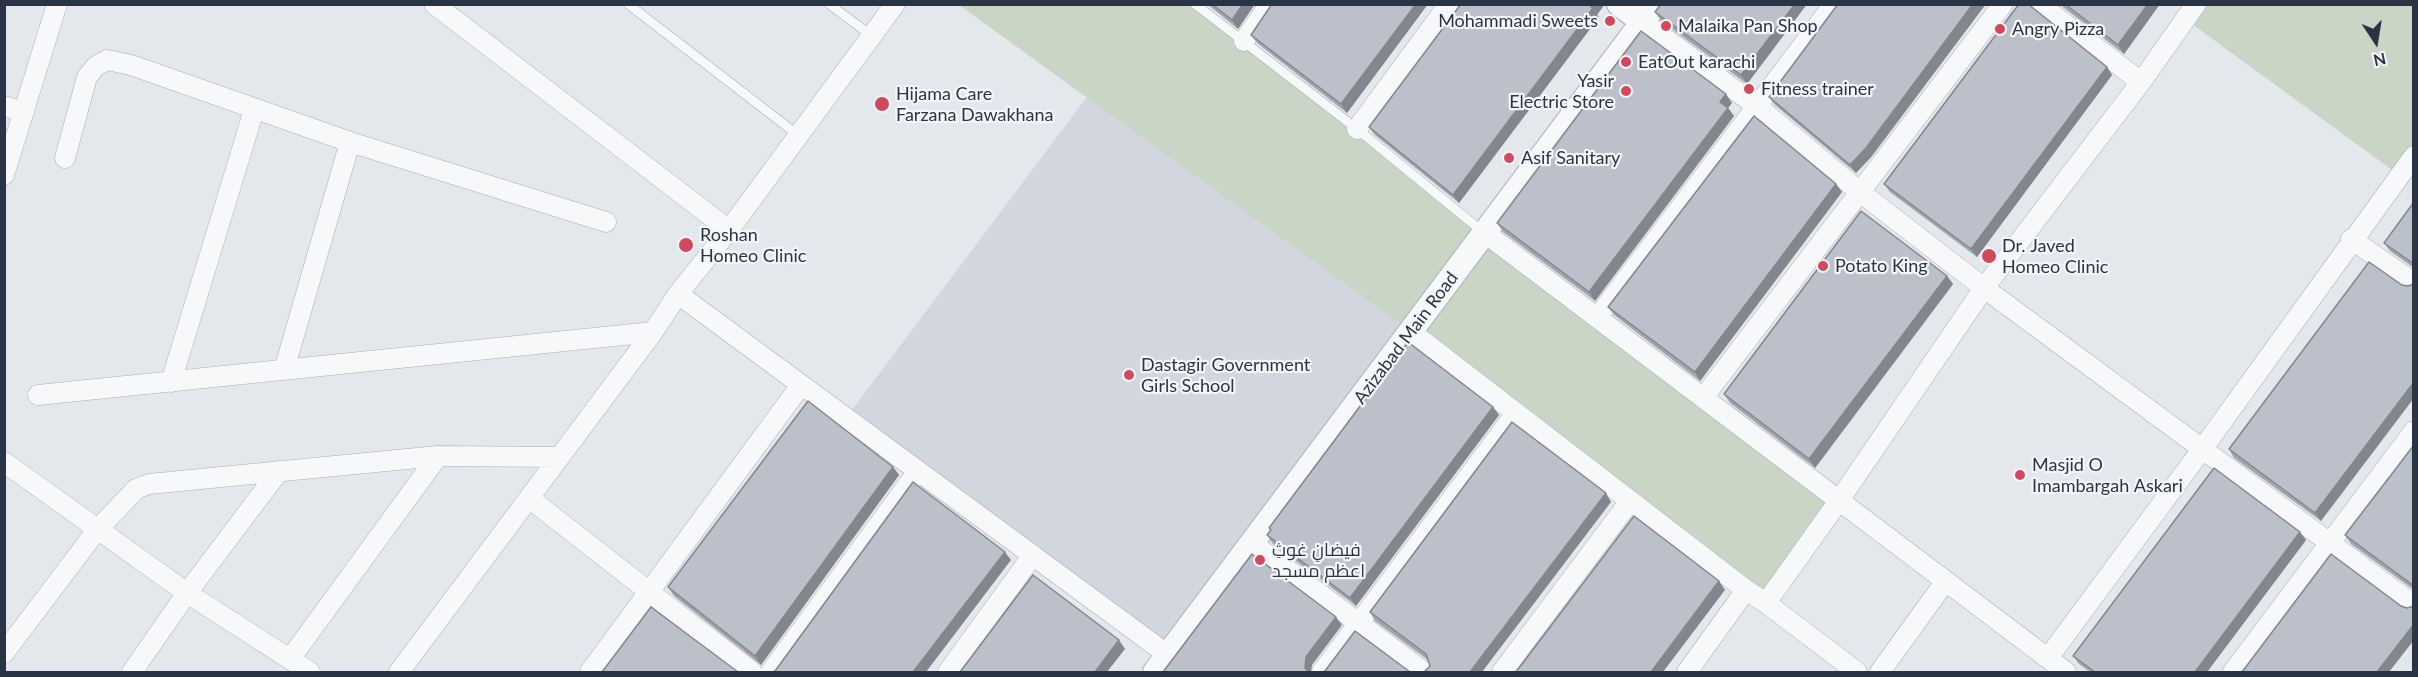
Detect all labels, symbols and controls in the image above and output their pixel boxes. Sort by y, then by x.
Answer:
place label: Mohammadi Sweets [1438,10,1598,32]
north arrow [2346,12,2406,72]
marker: Mohammadi Sweets [1603,14,1617,28]
place label: Malaika Pan Shop [1678,15,1818,37]
place label: Angry Pizza [2012,18,2104,40]
marker: Malaika Pan Shop [1659,19,1673,33]
marker: Angry Pizza [1993,22,2007,36]
text: N [2372,50,2388,71]
place label: EatOut karachi [1638,51,1755,73]
marker: EatOut karachi [1619,55,1633,69]
place label: Yasir Electric Store [1509,70,1614,112]
place label: Fitness trainer [1761,78,1874,100]
marker: Fitness trainer [1742,82,1756,96]
place label: Hijama Care Farzana Dawakhana [896,83,1054,125]
marker: Yasir Electric Store [1619,84,1633,98]
marker: Hijama Care Farzana Dawakhana [873,95,891,113]
place label: Asif Sanitary [1521,147,1620,169]
marker: Asif Sanitary [1502,151,1516,165]
place label: Roshan Homeo Clinic [700,224,806,266]
place label: Dr. Javed Homeo Clinic [2002,235,2108,278]
marker: Roshan Homeo Clinic [677,236,695,254]
marker: Dr. Javed Homeo Clinic [1980,247,1998,265]
place label: Potato King [1835,255,1928,277]
marker: Potato King [1816,259,1830,273]
street label: Azizabad Main Road [1349,268,1463,408]
place label: Dastagir Government Girls School [1141,354,1310,397]
marker: Dastagir Government Girls School [1122,368,1136,382]
place label: Masjid O Imambargah Askari [2032,454,2183,496]
marker: Masjid O Imambargah Askari [2013,468,2027,482]
place label: فیضانِ غوثِ اعظم مسجد [1272,539,1365,582]
marker: فیضانِ غوثِ اعظم مسجد [1253,553,1267,567]

